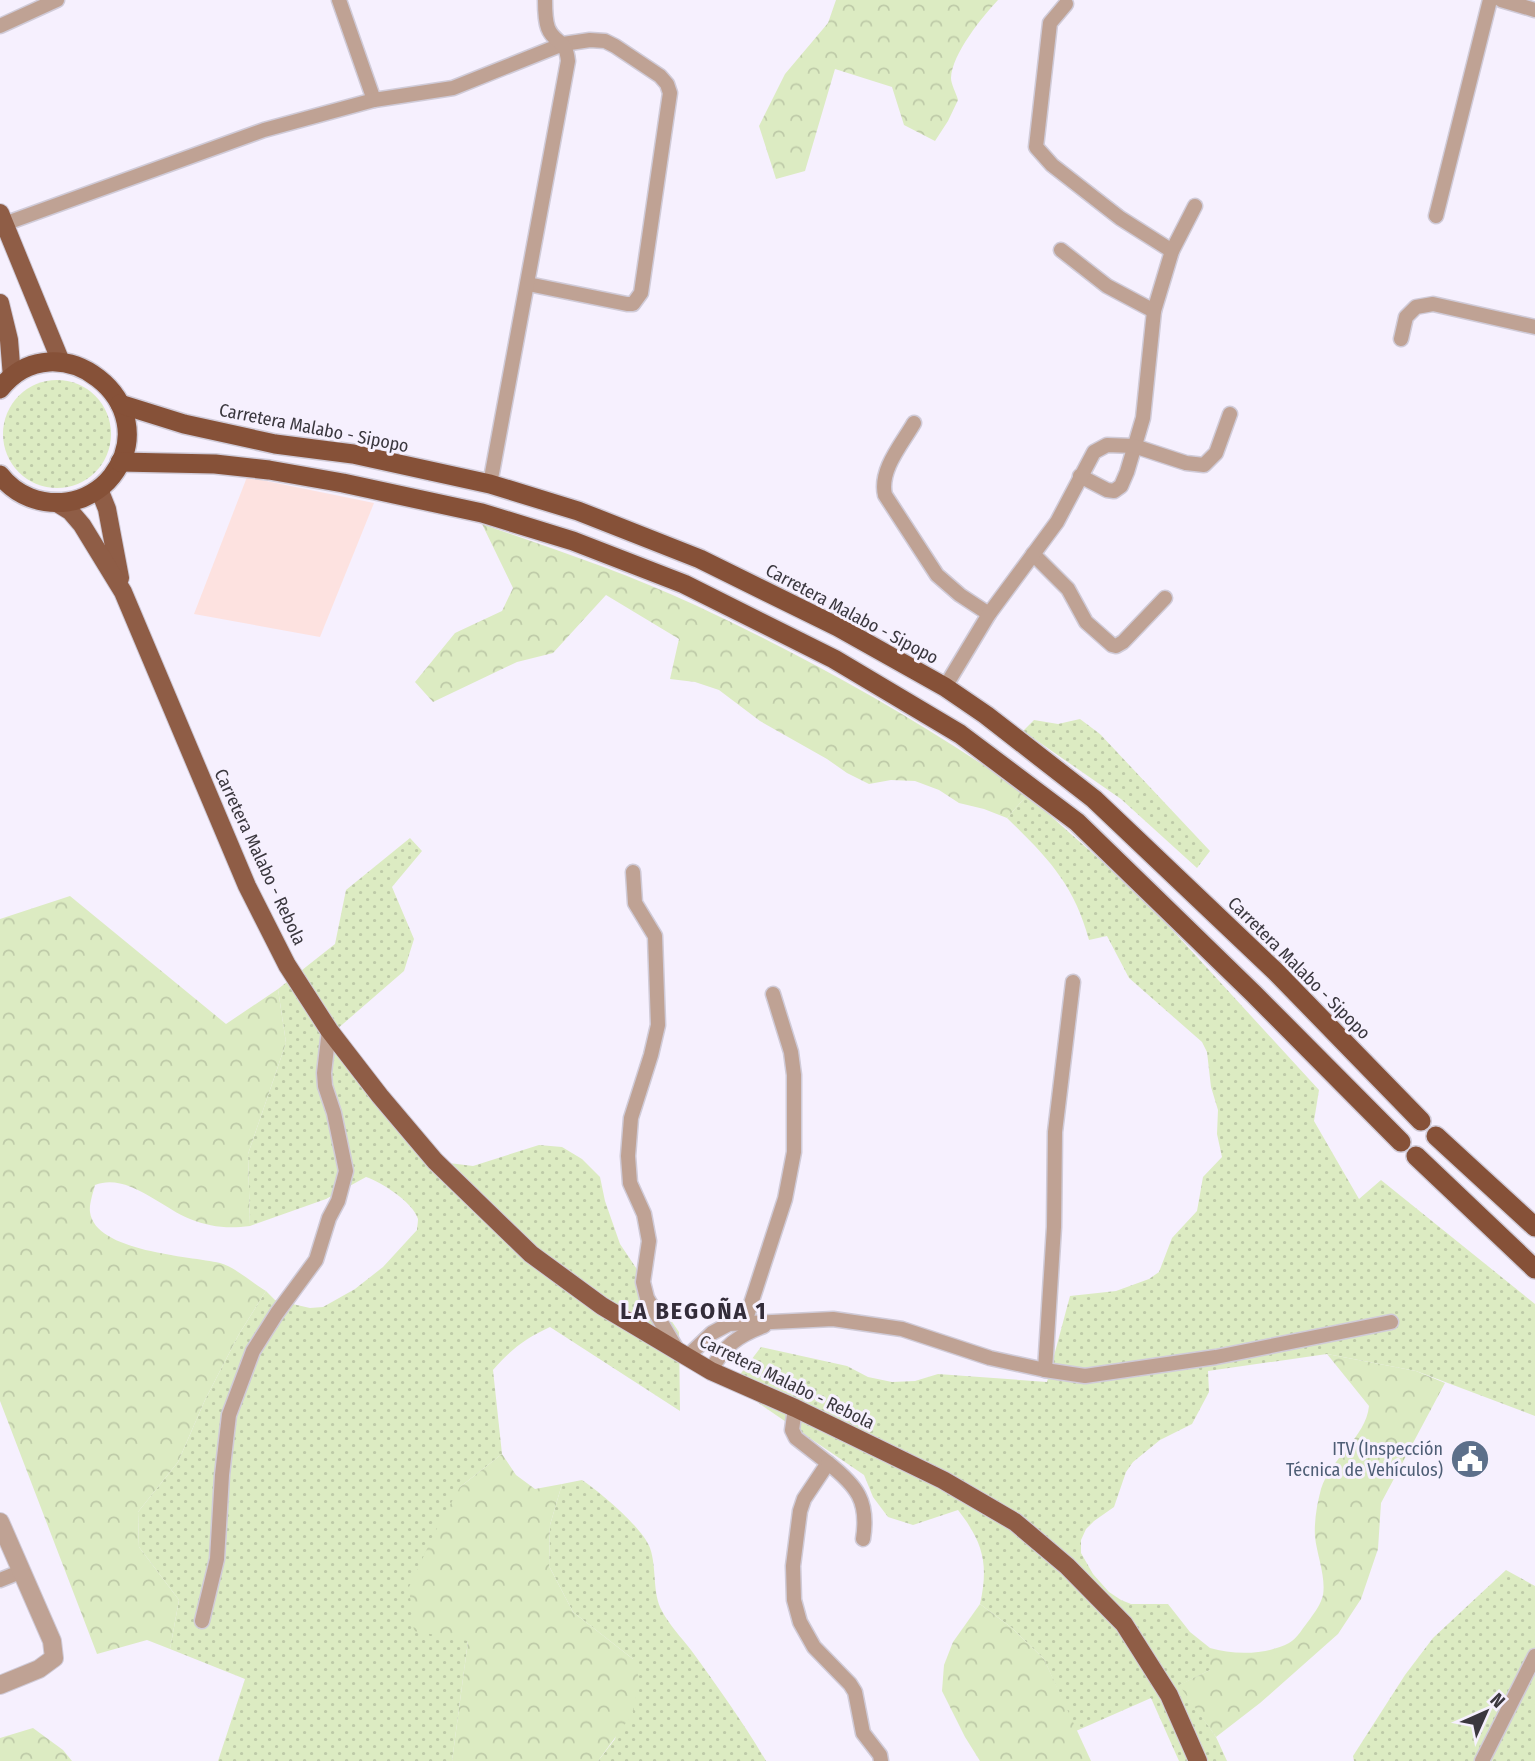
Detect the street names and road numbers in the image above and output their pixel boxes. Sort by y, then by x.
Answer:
street label: Carretera Malabo - Sipopo [217,399,411,457]
street label: Carretera Malabo - Sipopo [762,559,942,669]
street label: Carretera Malabo - Rebola [209,765,311,949]
street label: Carretera Malabo - Sipopo [1223,892,1375,1044]
street label: Carretera Malabo - Rebola [696,1330,878,1434]

